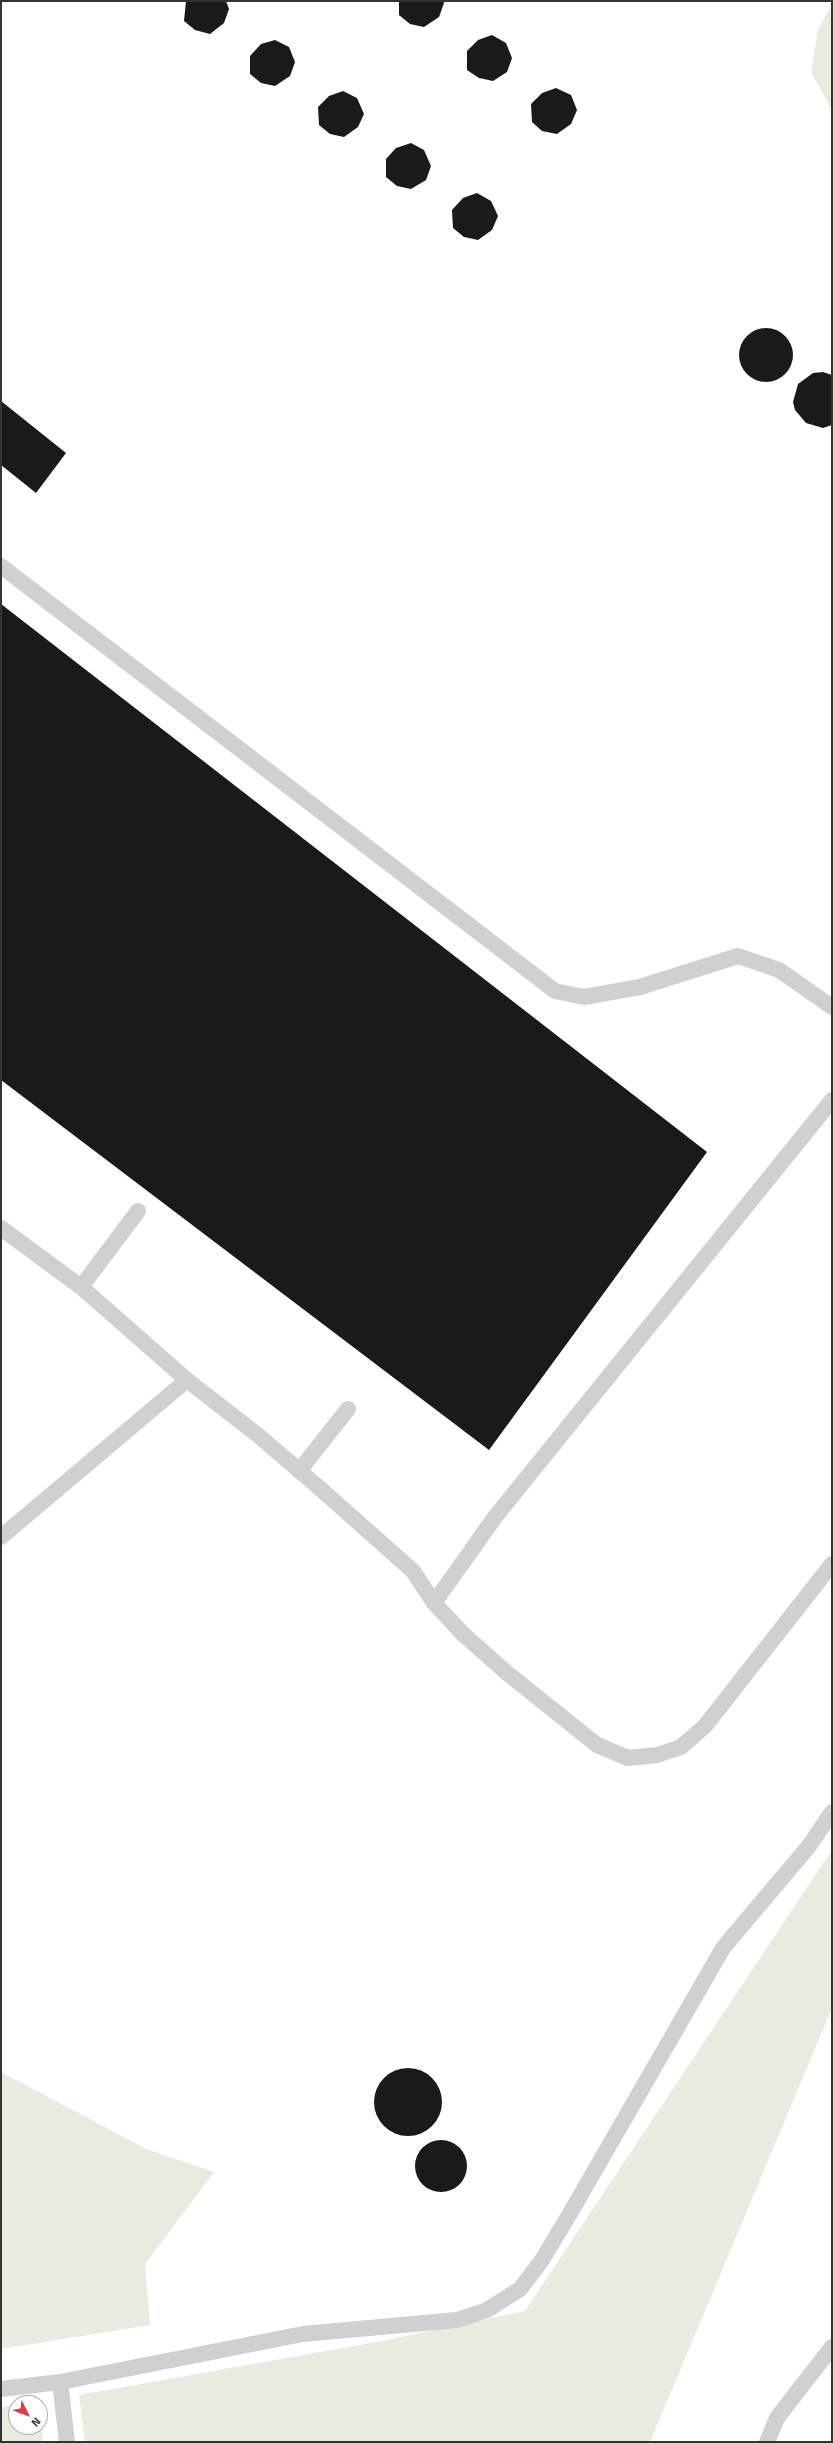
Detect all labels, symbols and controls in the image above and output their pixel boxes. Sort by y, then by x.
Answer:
north arrow [8,2395,48,2435]
text: N [28,2414,45,2431]

